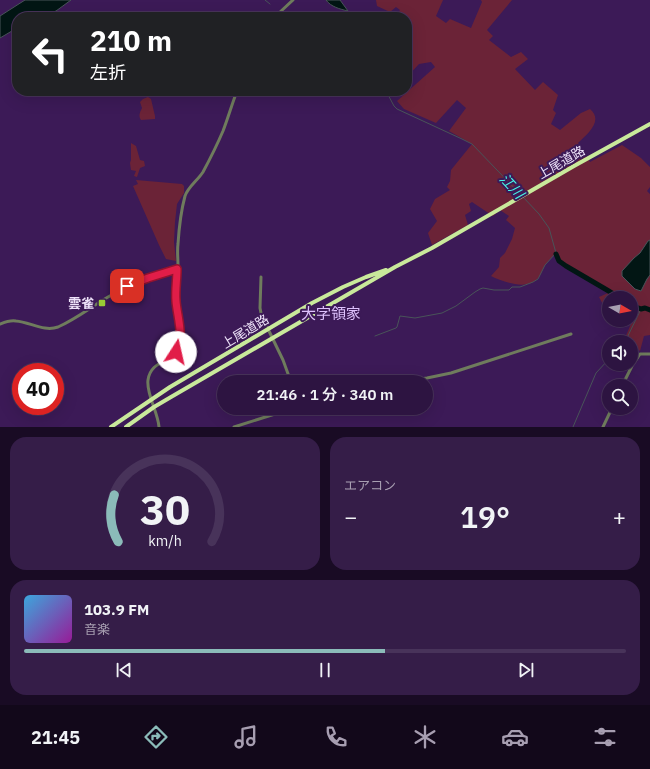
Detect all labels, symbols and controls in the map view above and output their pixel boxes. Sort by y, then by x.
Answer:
text: 210 m [90,22,172,59]
icon: left [24,28,76,80]
text: 左折 [90,61,126,84]
street label: 上尾道路 [534,142,588,183]
water label: 江川 [496,170,529,204]
pin [110,269,144,303]
icon: arrive [116,275,138,297]
north arrow [602,291,638,327]
map controls [602,291,638,415]
place label: 雲雀 [68,295,94,312]
marker: 雲雀 [97,298,107,308]
district label: 大字領家 [301,304,361,323]
street label: 上尾道路 [219,311,272,352]
position arrow [155,331,197,373]
button: sound [602,335,638,371]
speed limit sign: 40 [12,363,64,415]
button: search [602,379,638,415]
text: 21:46 · 1 分 · 340 m [257,385,393,404]
text: エアコン [344,477,396,494]
text: 30 [140,481,190,535]
text: 19° [460,497,510,536]
text: − [344,502,357,531]
text: + [613,502,626,531]
text: km/h [148,530,182,549]
text: 103.9 FM [84,600,149,619]
text: 音楽 [84,621,110,638]
icon: previous [113,659,135,681]
icon: pause [314,659,336,681]
icon: next [515,659,537,681]
icon: directions [142,723,170,751]
icon: music [232,723,260,751]
icon: phone [322,723,350,751]
icon: climate [411,723,439,751]
icon: car [501,723,529,751]
icon: filters [591,723,619,751]
text: 21:45 [31,726,80,749]

